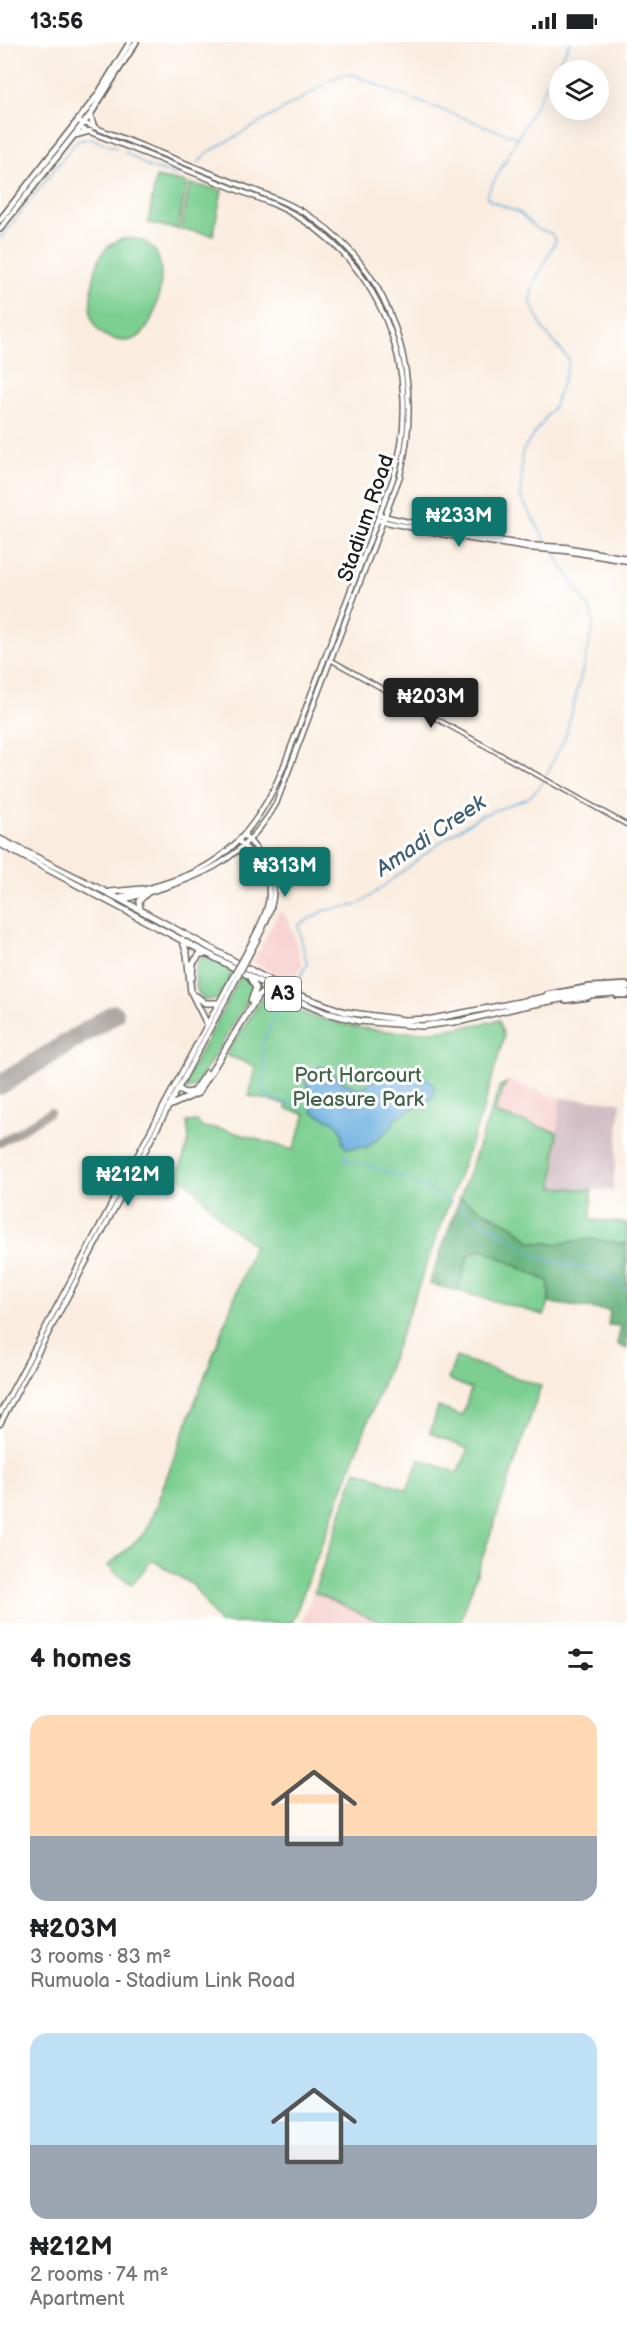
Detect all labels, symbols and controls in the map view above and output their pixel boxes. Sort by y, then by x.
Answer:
text: 13:56 [30,8,83,35]
map controls [549,60,609,120]
button: layers [549,60,609,120]
street label: Stadium Road [333,451,399,585]
pin: ₦233M [417,497,501,548]
text: ₦233M [426,504,492,528]
pin: ₦203M [389,678,473,729]
text: ₦203M [397,685,465,709]
water label: Amadi Creek [370,789,492,883]
pin: ₦313M [243,847,327,898]
text: ₦313M [253,854,317,878]
road number: A3 [265,977,301,1011]
park label: Port Harcourt Pleasure Park [292,1063,424,1112]
pin: ₦212M [86,1156,170,1207]
text: ₦212M [96,1163,160,1187]
icon: filters [564,1643,597,1676]
text: 4 homes [30,1644,131,1675]
icon: home [260,1754,368,1862]
text: ₦203M [30,1914,118,1945]
text: 3 rooms · 83 m² [30,1945,171,1969]
text: Rumuola - Stadium Link Road [30,1969,295,1993]
icon: home [260,2072,368,2180]
text: ₦212M [30,2232,113,2263]
text: 2 rooms · 74 m² [30,2263,168,2287]
text: Apartment [30,2287,125,2311]

